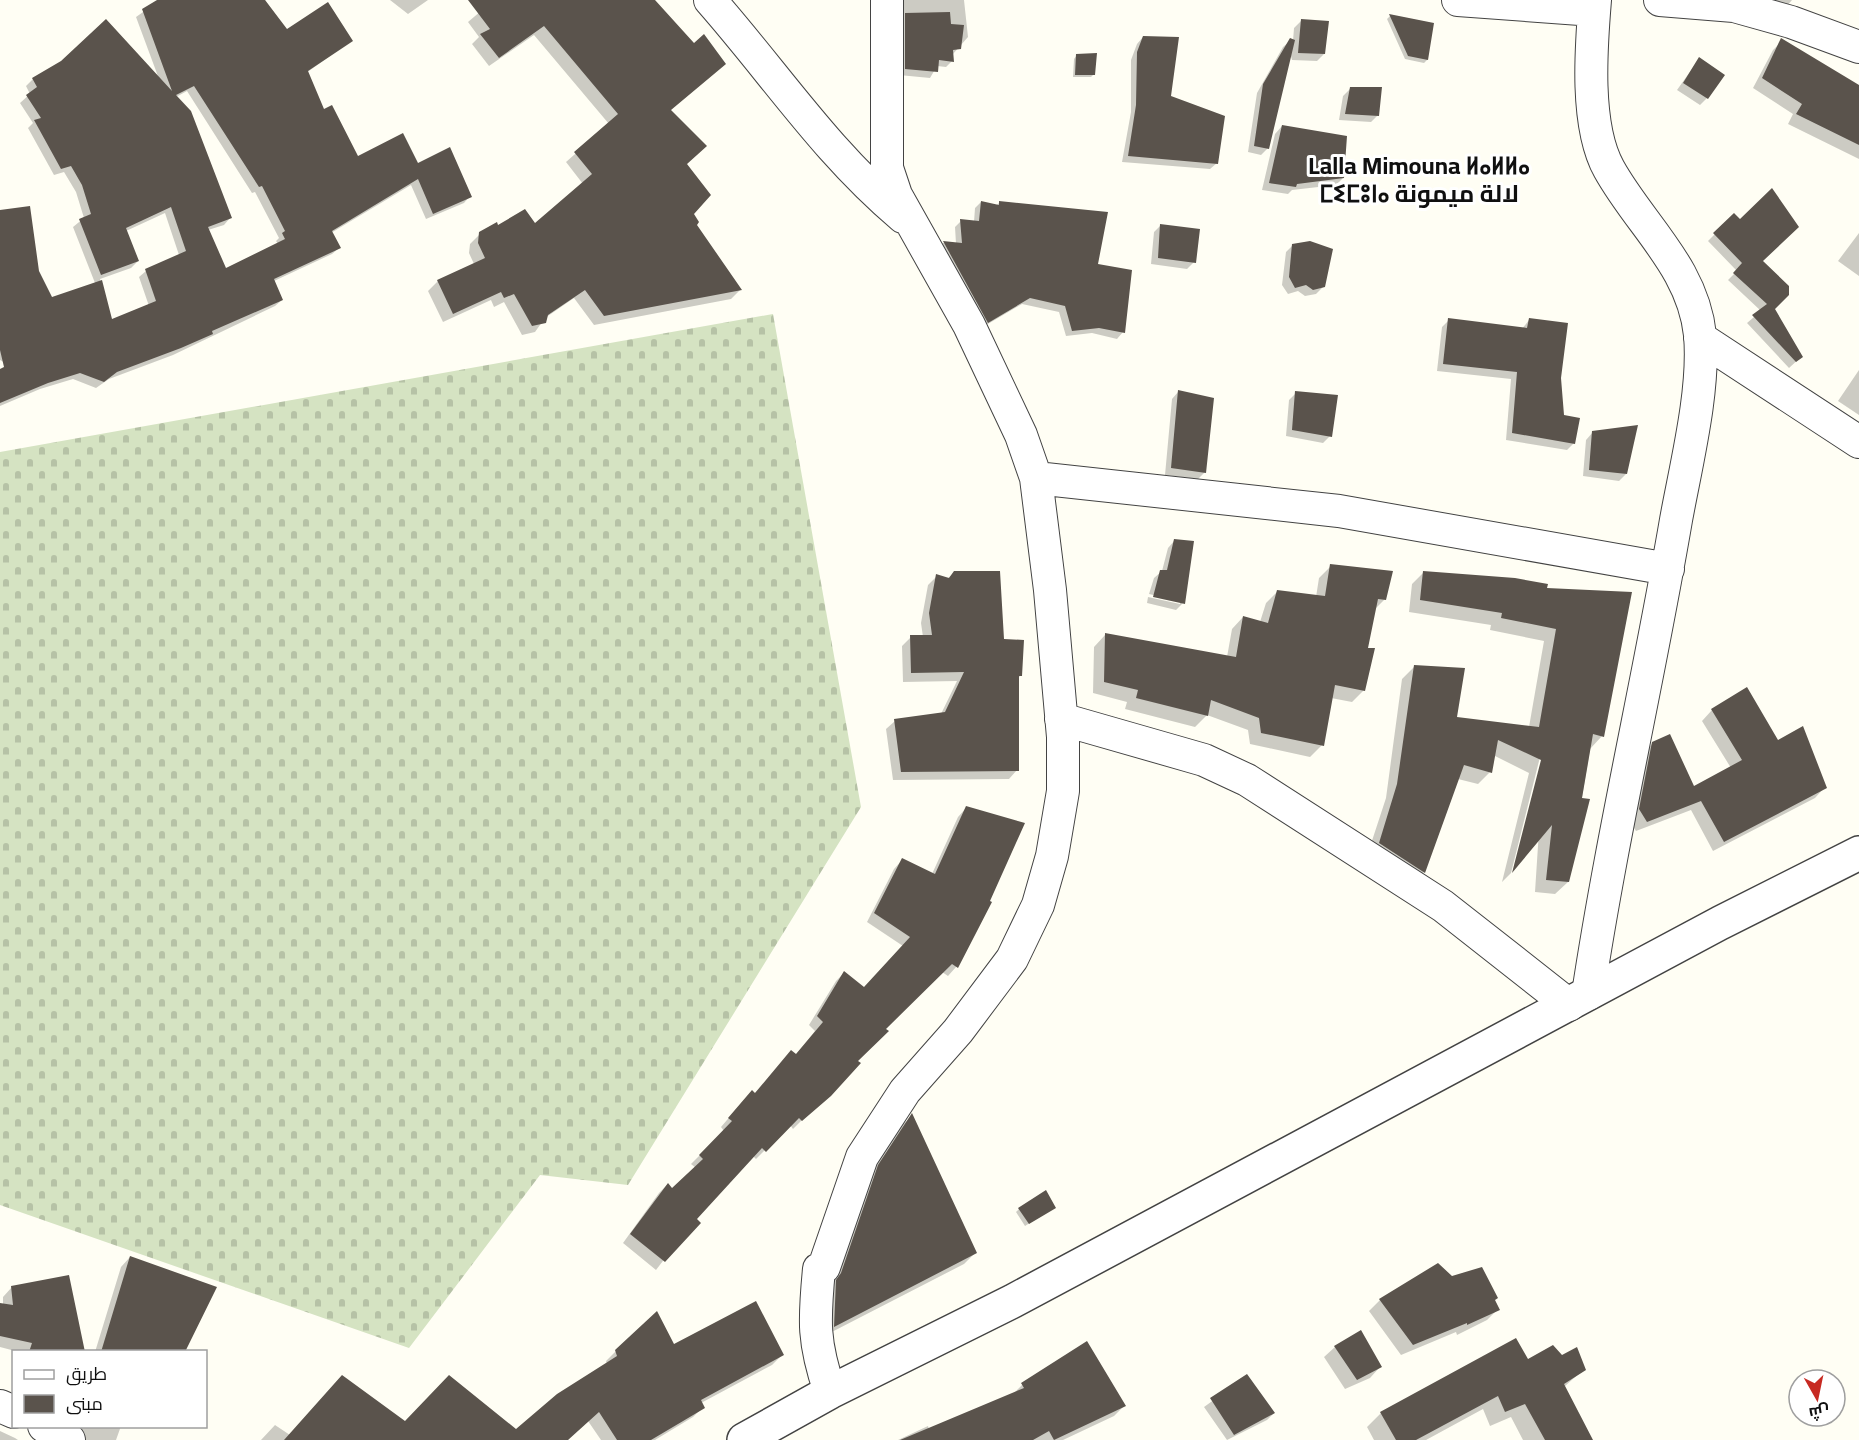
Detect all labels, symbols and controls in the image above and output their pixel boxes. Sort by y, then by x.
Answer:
district label: Lalla Mimouna ⵍⴰⵍⵍⴰ ⵎⵉⵎⵓⵏⴰ لالة ميمونة [1308,143,1530,216]
legend [12,1350,207,1428]
text: طريق [66,1357,107,1390]
north arrow [1787,1368,1847,1428]
text: مبنى [66,1387,103,1420]
text: ش [1807,1396,1832,1429]

